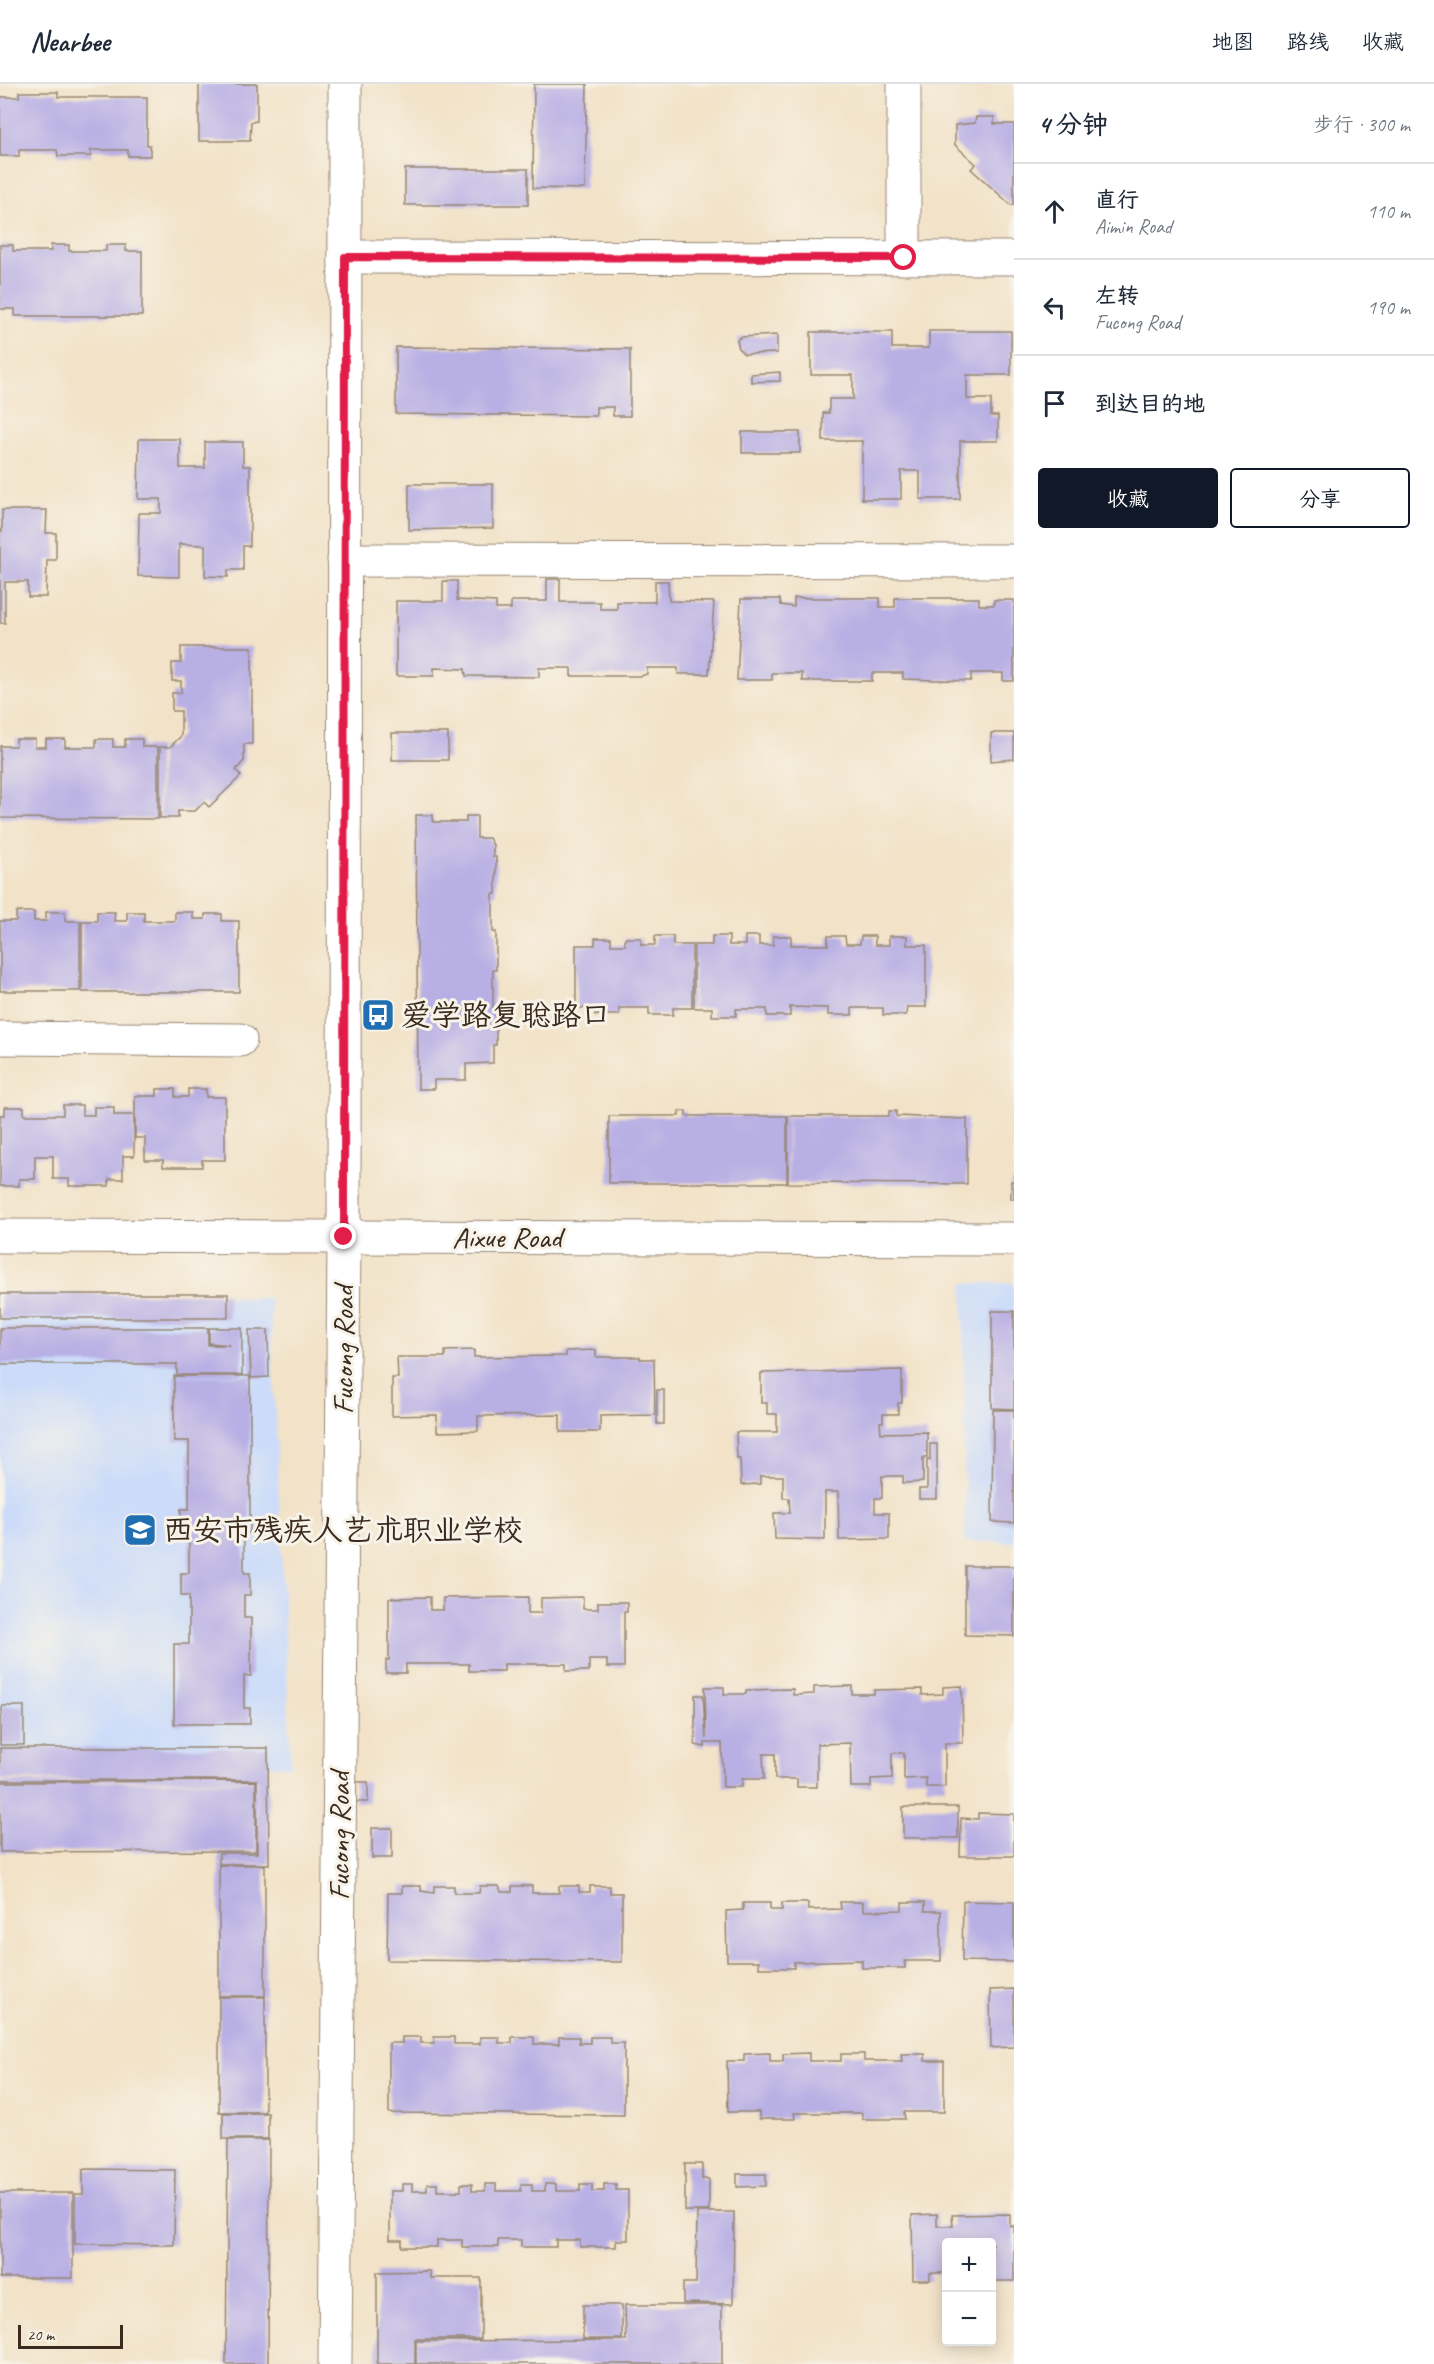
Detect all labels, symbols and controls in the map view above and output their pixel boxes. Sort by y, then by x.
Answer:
text: Nearbee [30,24,110,59]
text: 地图 [1212,29,1254,55]
text: 路线 [1287,29,1329,55]
text: 收藏 [1362,29,1404,55]
text: 4 分钟 [1038,108,1108,141]
text: 步行 · 300 m [1314,112,1410,137]
text: 直行 [1095,186,1139,214]
icon: ahead [1038,195,1071,228]
text: 110 m [1367,199,1410,224]
text: Aimin Road [1095,214,1172,239]
route start [890,244,916,270]
text: 左转 [1095,282,1139,310]
icon: left [1038,291,1071,324]
text: 190 m [1367,295,1410,320]
text: Fucong Road [1095,310,1181,335]
icon: arrive [1038,387,1071,420]
text: 到达目的地 [1095,390,1205,418]
button: 收藏 [1038,468,1218,528]
button: 分享 [1230,468,1410,528]
place label: 爱学路复聪路口 [401,996,611,1034]
bus stop icon: 爱学路复聪路口 [360,997,396,1033]
street label: Aixue Road [452,1218,566,1256]
route end [330,1223,356,1249]
street label: Fucong Road [324,1282,362,1414]
place label: 西安市残疾人艺术职业学校 [163,1511,523,1549]
school or university icon: 西安市残疾人艺术职业学校 [122,1512,158,1548]
street label: Fucong Road [320,1768,358,1900]
map controls [942,2238,996,2346]
button: + [942,2238,996,2292]
button: − [942,2292,996,2346]
scale bar [18,2322,123,2350]
text: 20 m [27,2325,54,2345]

